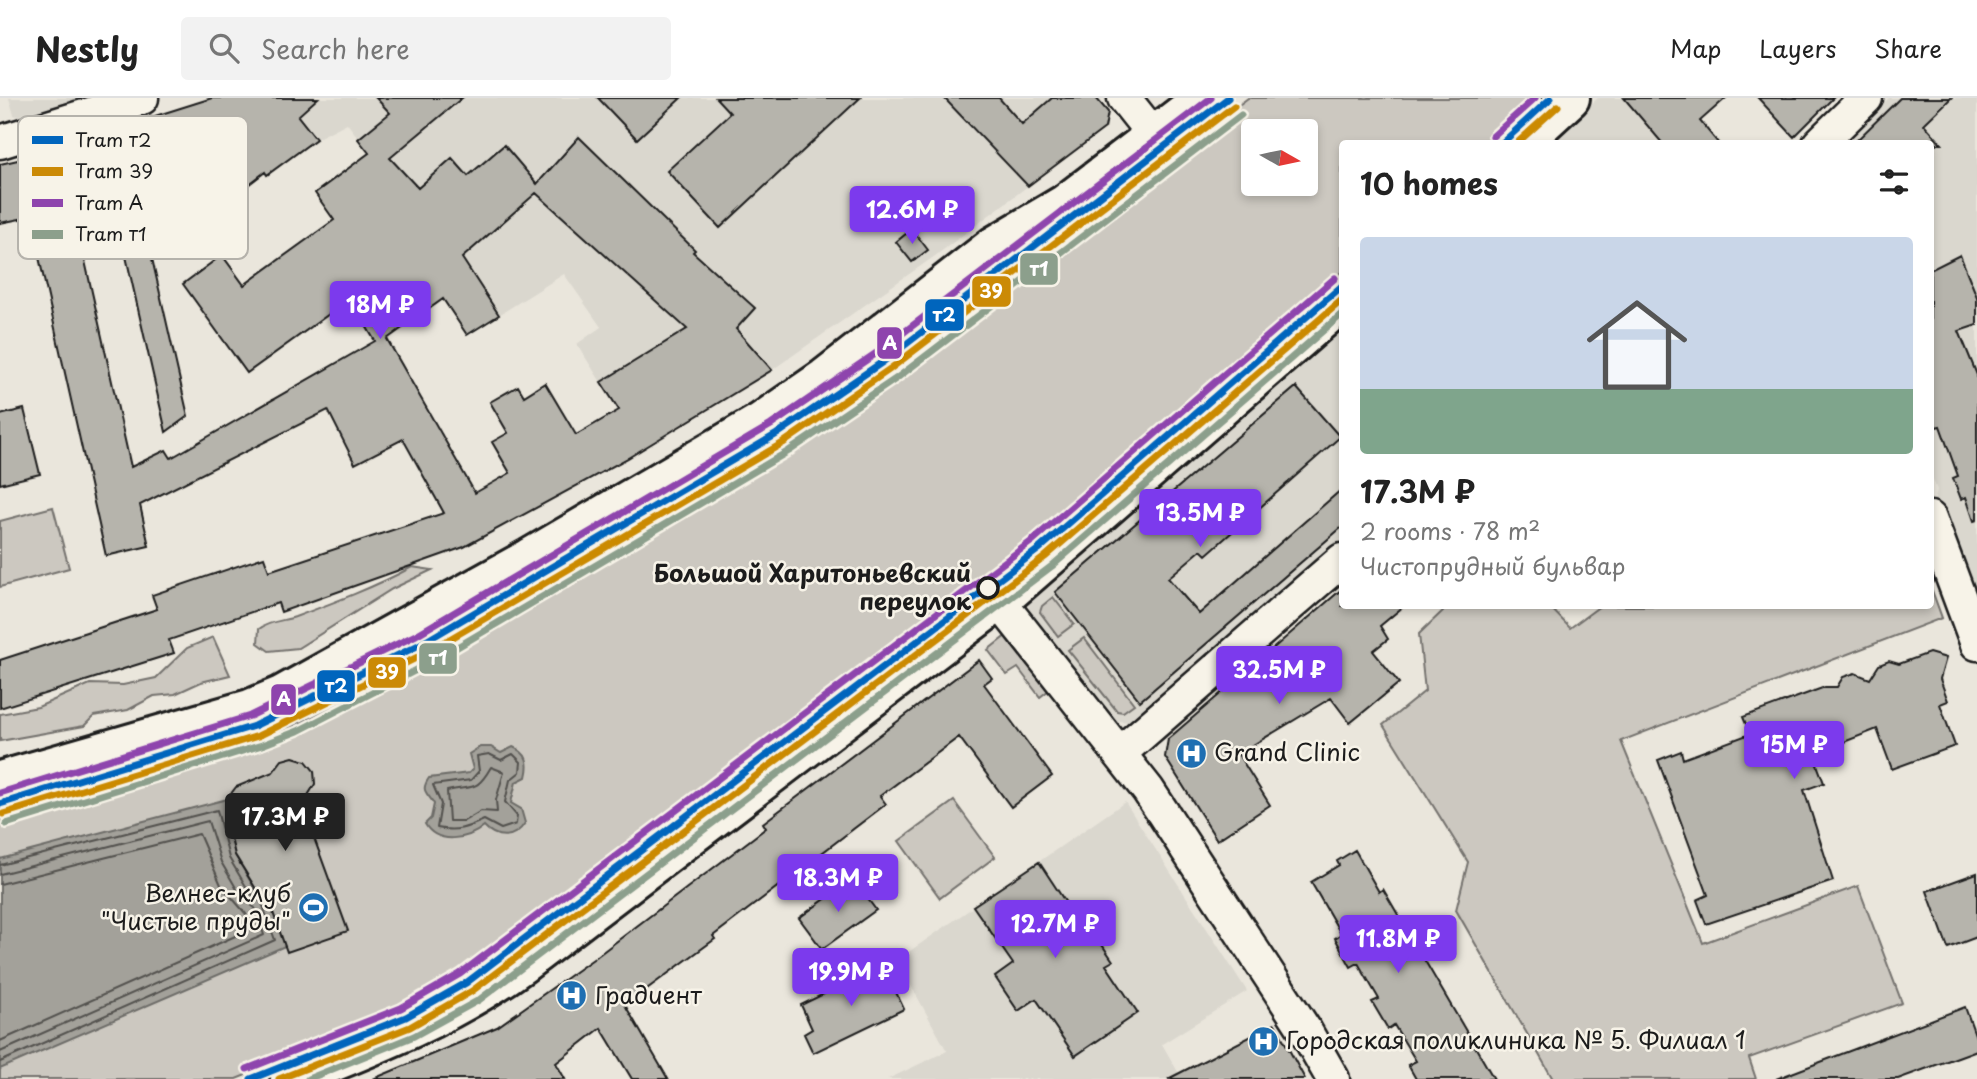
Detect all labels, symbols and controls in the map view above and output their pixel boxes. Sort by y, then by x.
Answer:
search box [181,17,671,80]
text: Nestly [35,23,139,73]
icon: search [205,29,243,67]
text: Search here [261,29,410,68]
text: Map [1670,30,1721,66]
text: Layers [1759,30,1836,66]
text: Share [1874,30,1942,66]
legend [18,116,248,259]
north arrow [1241,119,1318,196]
map controls [1241,119,1318,196]
text: Tram т2 [75,125,151,153]
text: Tram 39 [75,156,153,184]
text: 10 homes [1360,160,1498,205]
icon: filters [1875,163,1913,201]
pin: 12.6M ₽ [847,186,977,246]
text: Tram А [75,188,143,216]
text: 12.6M ₽ [866,191,958,226]
text: Tram т1 [75,219,146,247]
line badge: т1 [1019,252,1059,286]
text: т1 [1030,254,1048,282]
line badge: 39 [971,275,1012,308]
text: 39 [979,276,1003,304]
pin: 18M ₽ [331,282,429,341]
icon: home [1574,282,1700,408]
text: 18M ₽ [346,286,414,321]
line badge: т2 [924,298,965,332]
text: т2 [932,300,956,328]
line badge: А [876,326,903,360]
text: А [883,328,898,356]
text: 17.3M ₽ [1360,468,1475,513]
pin: 13.5M ₽ [1135,490,1265,549]
text: 13.5M ₽ [1155,494,1245,529]
text: 2 rooms · 78 m² [1360,513,1540,548]
text: Чистопрудный бульвар [1360,548,1625,583]
place label: Большой Харитоньевский переулок [653,554,972,618]
marker: Большой Харитоньевский переулок [977,577,999,599]
line badge: т1 [418,642,458,675]
text: т1 [429,643,447,671]
pin: 32.5M ₽ [1214,646,1344,706]
text: 32.5M ₽ [1232,651,1326,686]
line badge: 39 [367,656,407,689]
text: 39 [375,657,399,685]
line badge: т2 [316,669,356,703]
text: т2 [324,671,348,699]
line badge: А [270,683,297,716]
text: А [277,684,292,712]
pin: 15M ₽ [1745,722,1843,781]
text: 15M ₽ [1760,726,1828,761]
place label: Grand Clinic [1214,733,1360,769]
hospital icon: Grand Clinic [1174,736,1208,770]
pin: 17.3M ₽ [220,794,350,853]
text: 17.3M ₽ [241,798,329,833]
pin: 18.3M ₽ [773,854,903,914]
text: 18.3M ₽ [793,859,883,894]
place label: Велнес-клуб "Чистые пруды" [101,874,291,938]
sports icon: Велнес-клуб "Чистые пруды" [297,891,331,925]
pin: 12.7M ₽ [990,900,1120,960]
text: 12.7M ₽ [1011,905,1099,940]
pin: 11.8M ₽ [1333,916,1463,975]
text: 11.8M ₽ [1356,920,1440,955]
pin: 19.9M ₽ [786,948,916,1008]
text: 19.9M ₽ [808,953,894,988]
place label: Градиент [595,976,702,1012]
hospital icon: Градиент [555,979,589,1013]
place label: Городская поликлиника № 5. Филиал 1 [1286,1021,1746,1057]
hospital icon: Городская поликлиника № 5. Филиал 1 [1246,1024,1280,1058]

